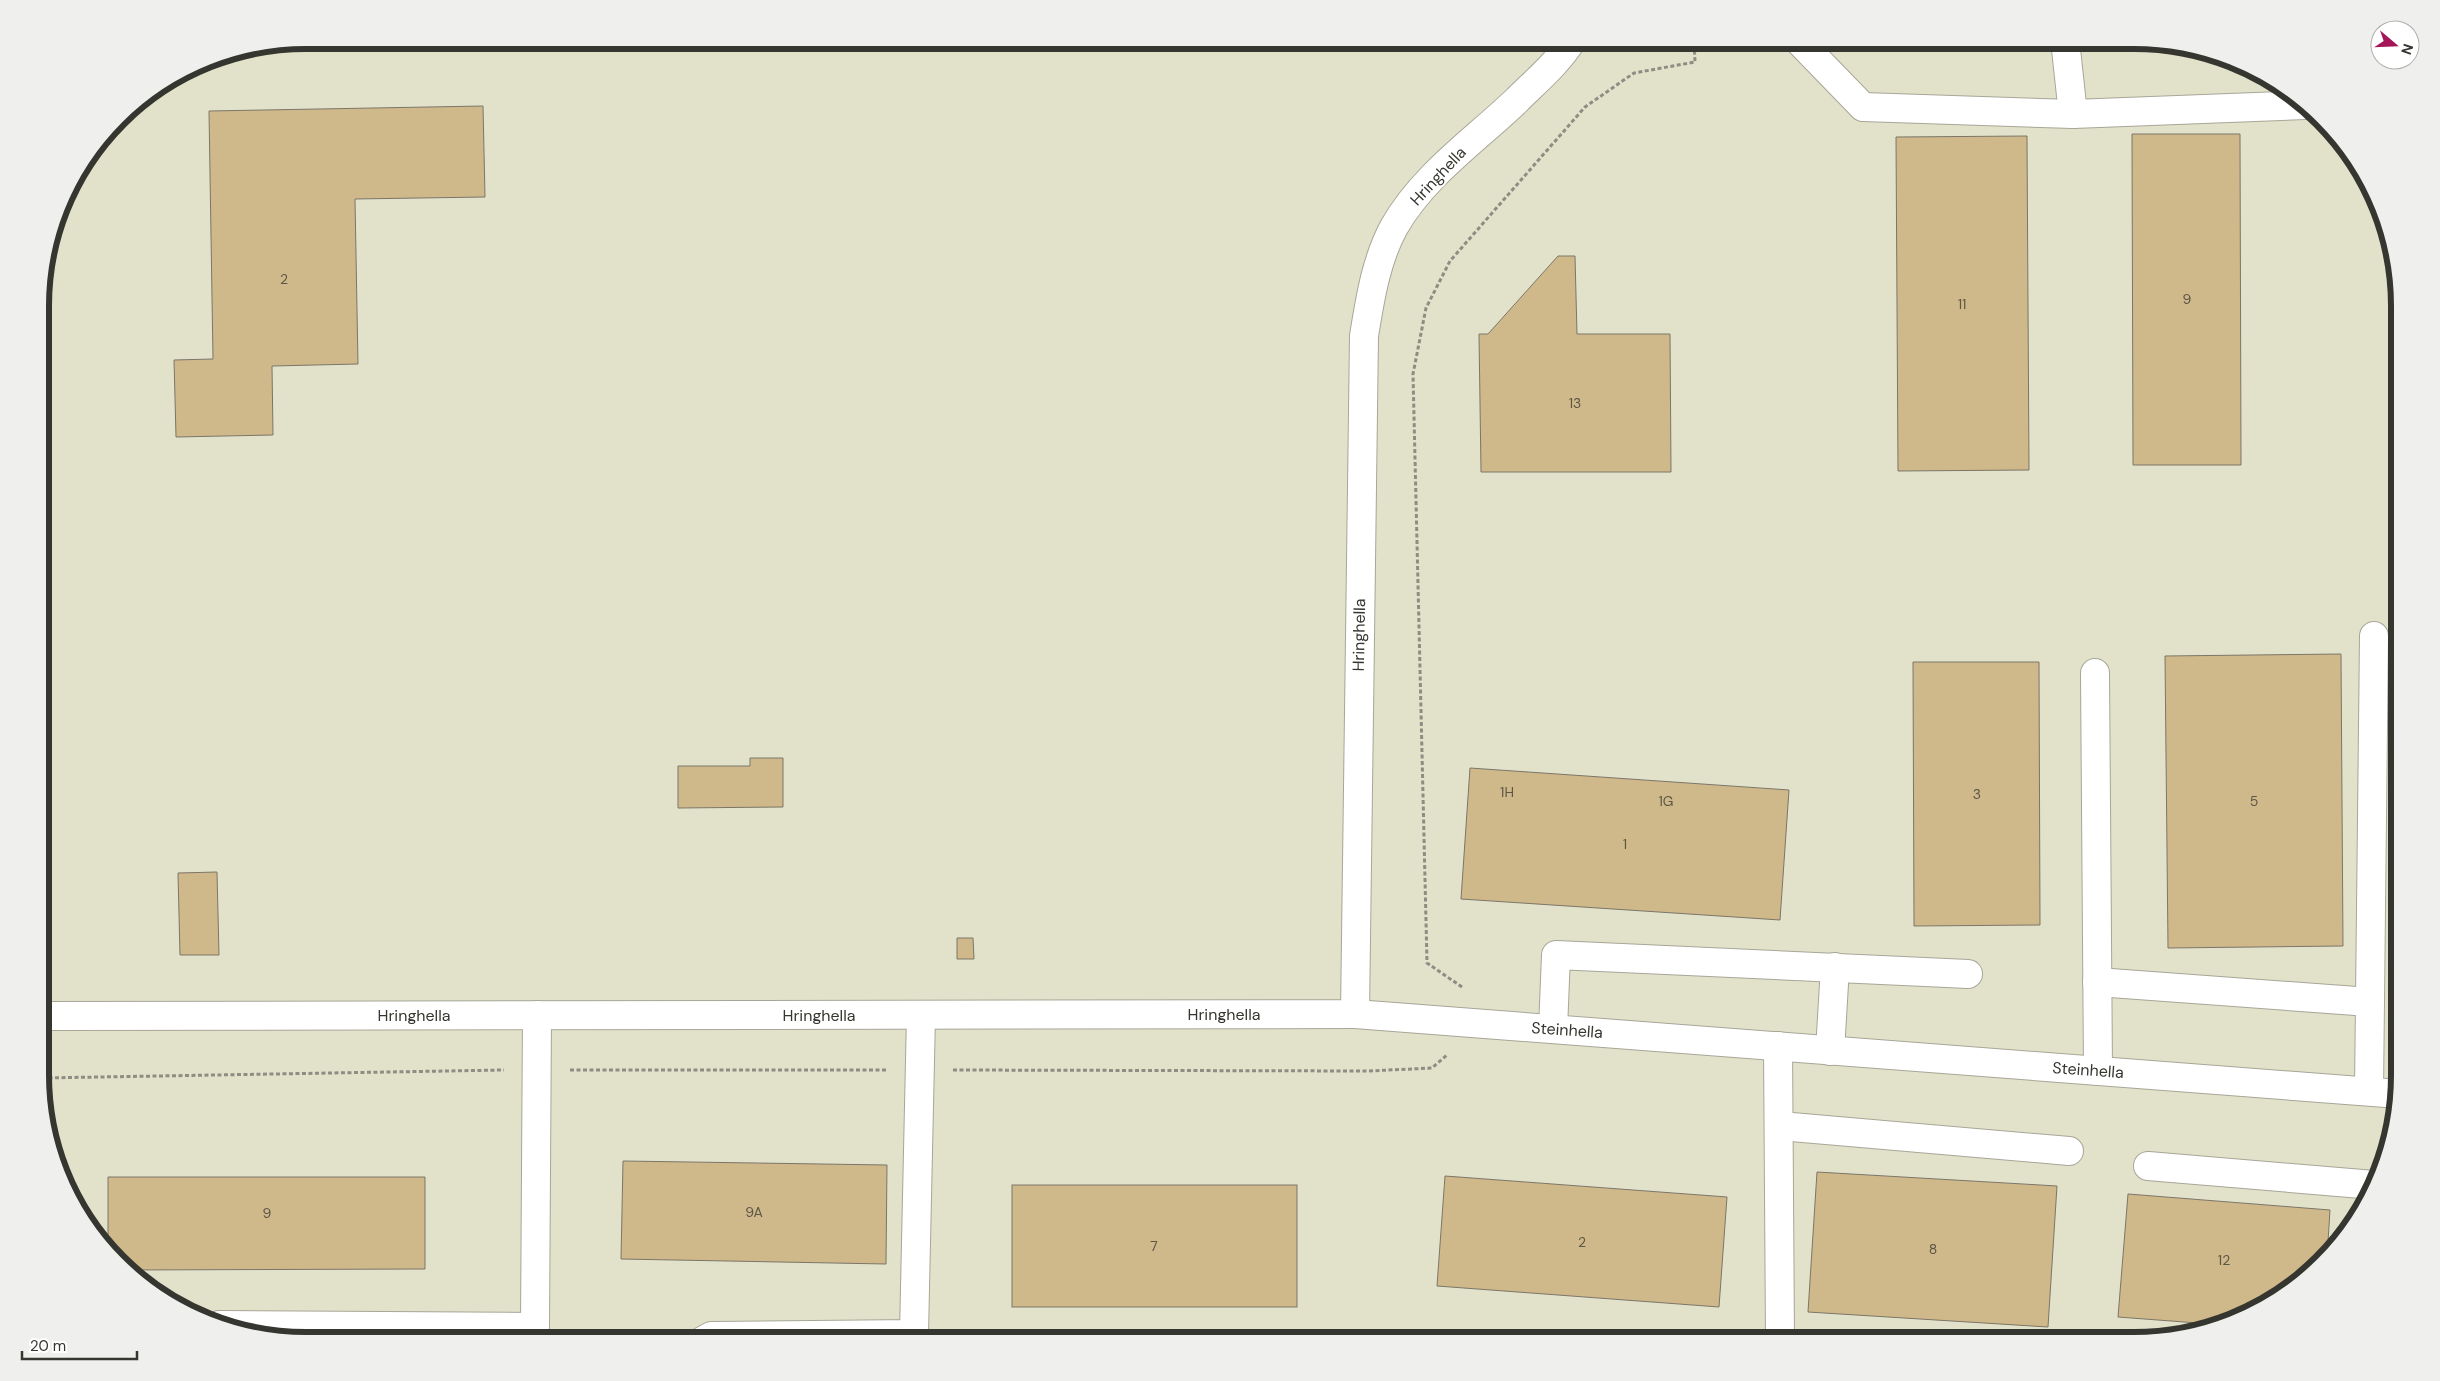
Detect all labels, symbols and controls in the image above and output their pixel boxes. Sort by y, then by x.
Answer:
north arrow [2370,20,2420,70]
text: N [2397,41,2417,57]
street label: Hringhella [1405,142,1471,210]
house number: 2 [280,270,288,288]
house number: 9 [2183,290,2192,308]
house number: 11 [1958,295,1966,313]
house number: 13 [1569,394,1581,412]
street label: Hringhella [1348,598,1370,672]
house number: 1H [1500,783,1514,801]
house number: 3 [1973,785,1981,803]
house number: 1G [1659,792,1673,810]
house number: 5 [2250,792,2258,810]
house number: 1 [1623,835,1627,853]
street label: Hringhella [1188,1004,1260,1025]
street label: Hringhella [378,1005,450,1026]
street label: Hringhella [783,1005,855,1026]
street label: Steinhella [1531,1017,1603,1043]
street label: Steinhella [2052,1057,2124,1083]
house number: 9A [745,1203,763,1221]
house number: 9 [263,1204,272,1222]
house number: 2 [1578,1233,1586,1251]
house number: 7 [1150,1237,1158,1255]
house number: 8 [1929,1240,1937,1258]
house number: 12 [2218,1251,2230,1269]
scale bar [22,1328,138,1360]
text: 20 m [30,1336,66,1356]

